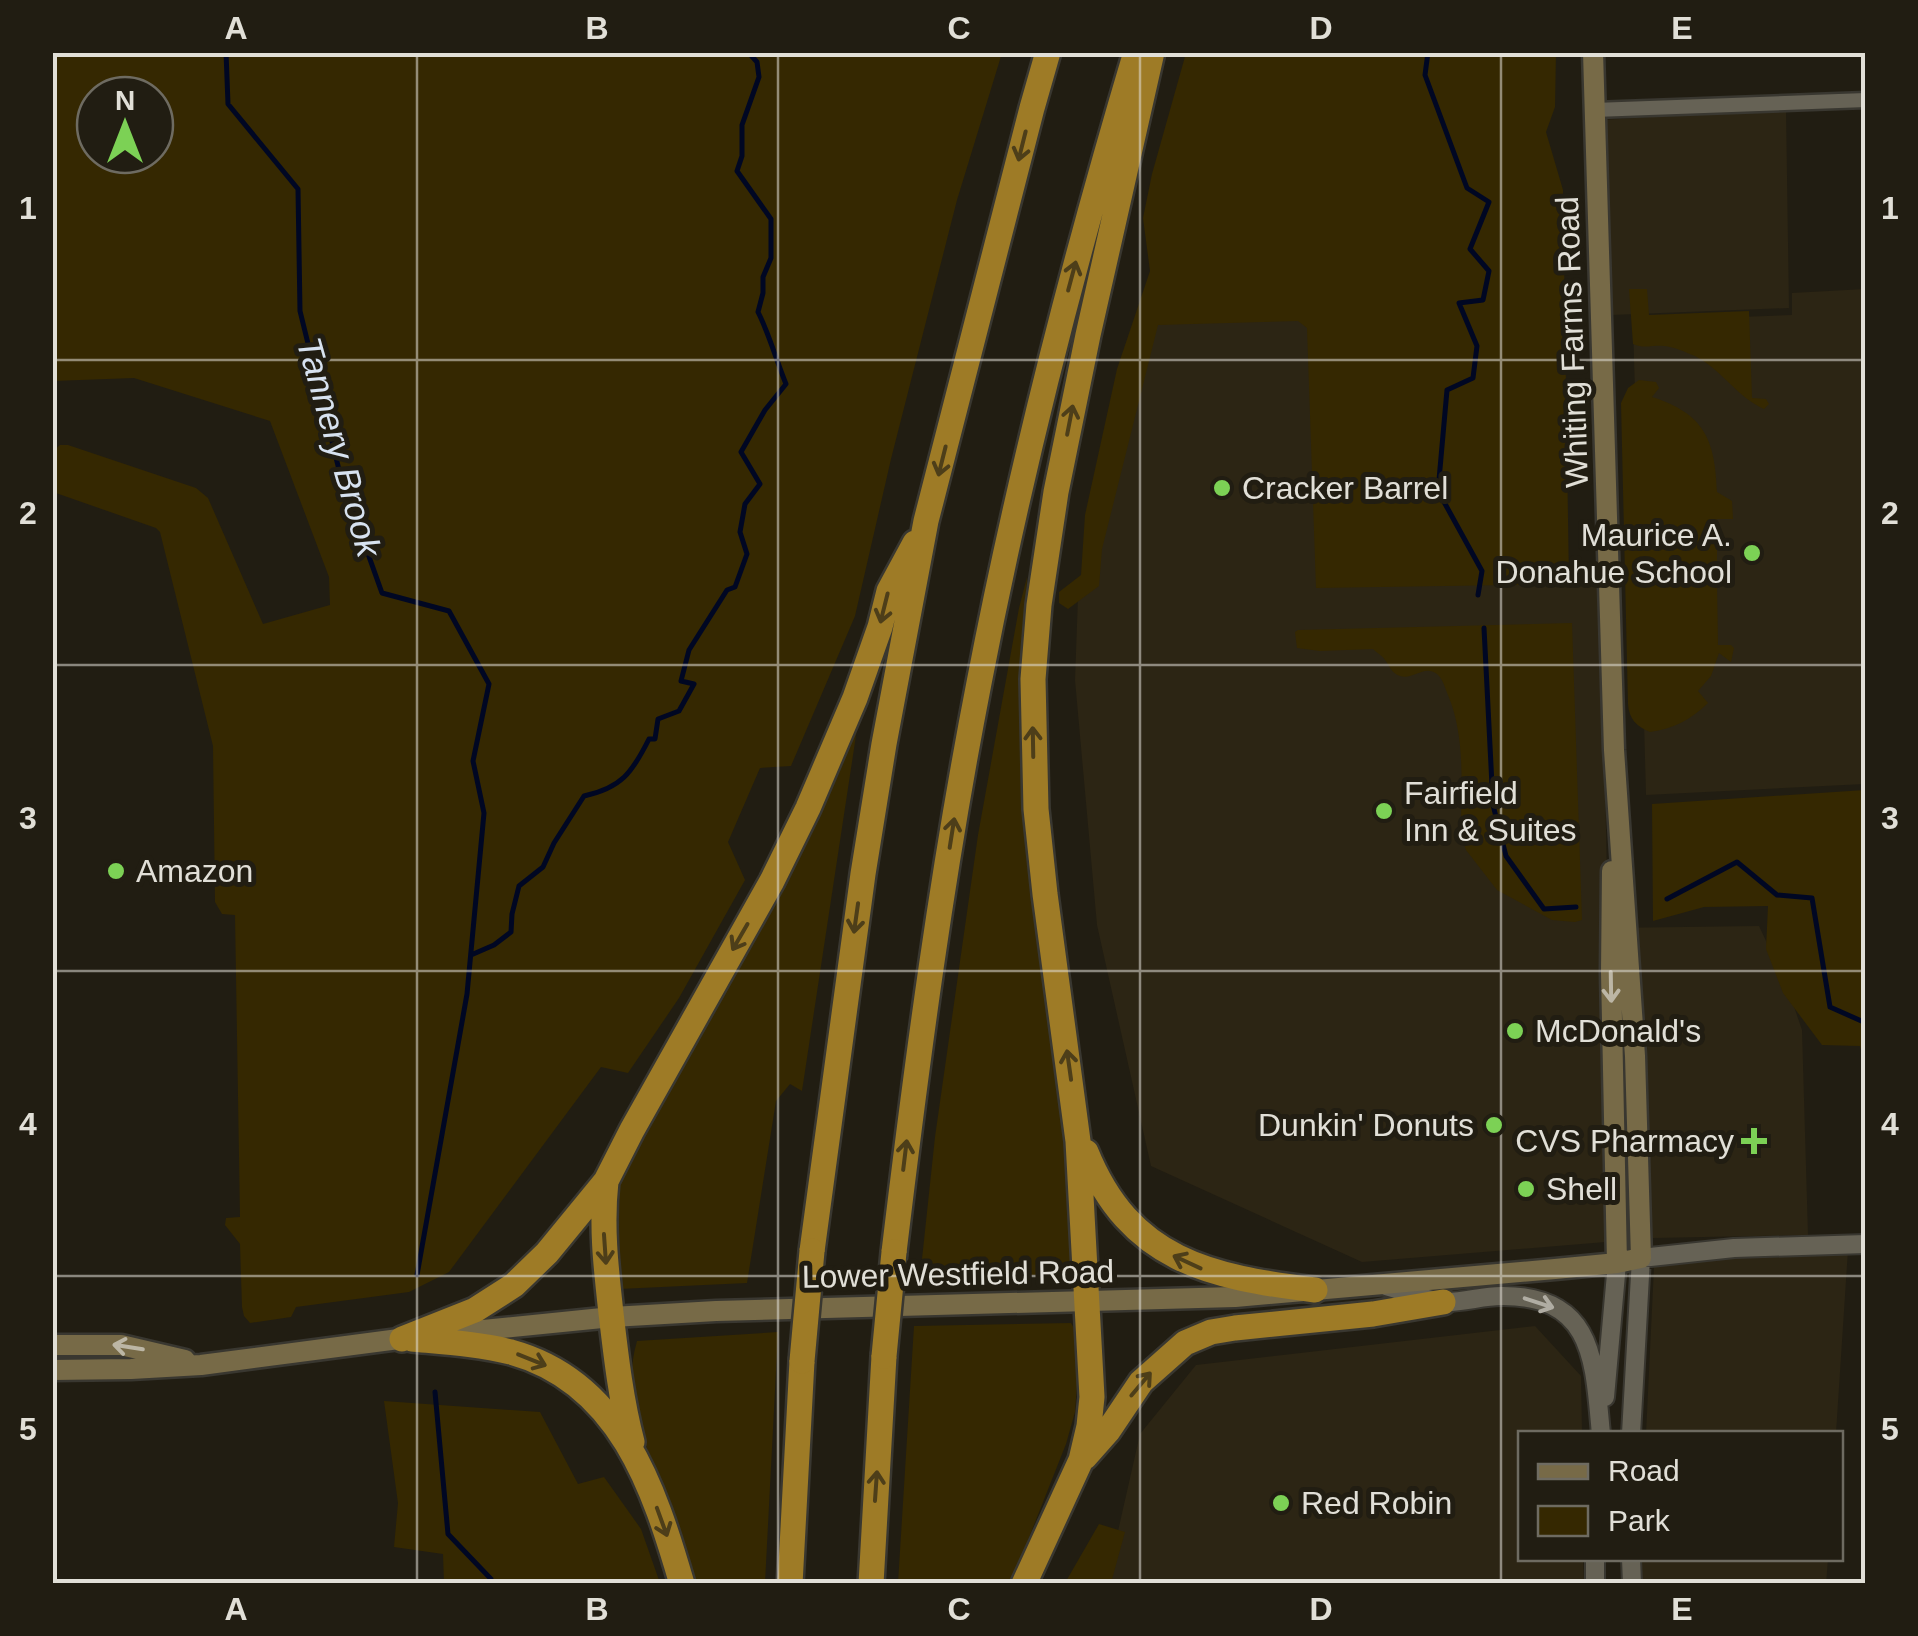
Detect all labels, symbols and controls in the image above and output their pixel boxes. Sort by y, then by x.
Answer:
text: A [224,10,248,46]
text: B [585,10,609,46]
text: C [947,10,971,46]
text: D [1309,10,1333,46]
text: E [1671,10,1693,46]
north arrow [75,75,175,175]
text: N [115,85,135,116]
one-way arrow [1011,130,1030,161]
text: 1 [19,190,37,226]
text: 1 [1881,190,1899,226]
street label: Whiting Farms Road [1549,196,1595,488]
one-way arrow [1063,261,1082,292]
water label: Tannery Brook [290,333,390,562]
one-way arrow [1061,405,1080,437]
one-way arrow [931,445,950,476]
place label: Cracker Barrel [1242,470,1448,506]
marker: Cracker Barrel [1211,477,1233,499]
text: 2 [19,495,37,531]
text: 2 [1881,495,1899,531]
place label: Maurice A. Donahue School [1495,517,1732,590]
marker: Maurice A. Donahue School [1741,542,1763,564]
one-way arrow [874,592,893,624]
one-way arrow [1024,727,1042,760]
place label: Fairfield Inn & Suites [1404,775,1577,848]
text: 3 [19,800,37,836]
marker: Fairfield Inn & Suites [1373,800,1395,822]
text: 3 [1881,800,1899,836]
one-way arrow [943,818,962,850]
place label: Amazon [136,853,253,889]
marker: Amazon [105,860,127,882]
one-way arrow [847,902,865,934]
one-way arrow [730,922,750,952]
one-way arrow [1602,970,1620,1002]
place label: McDonald's [1535,1013,1701,1049]
marker: McDonald's [1504,1020,1526,1042]
one-way arrow [1059,1050,1078,1082]
text: 4 [19,1106,37,1142]
text: 4 [1881,1106,1899,1142]
place label: Dunkin' Donuts [1258,1107,1474,1143]
marker: Dunkin' Donuts [1483,1114,1505,1136]
place label: CVS Pharmacy [1515,1123,1734,1159]
marker: CVS Pharmacy [1743,1130,1765,1152]
one-way arrow [897,1139,915,1172]
place label: Shell [1546,1171,1617,1207]
marker: Shell [1515,1178,1537,1200]
one-way arrow [595,1233,614,1265]
one-way arrow [1172,1251,1202,1270]
street label: Lower Westfield Road [801,1253,1115,1295]
one-way arrow [1523,1296,1555,1314]
one-way arrow [112,1338,145,1356]
one-way arrow [516,1352,547,1370]
one-way arrow [1129,1372,1152,1397]
text: 5 [19,1411,37,1447]
text: 5 [1881,1411,1899,1447]
legend [1518,1431,1843,1561]
text: Road [1608,1454,1680,1487]
one-way arrow [867,1471,886,1503]
place label: Red Robin [1301,1485,1452,1521]
marker: Red Robin [1270,1492,1292,1514]
text: Park [1608,1504,1671,1537]
one-way arrow [654,1506,672,1537]
text: A [224,1591,248,1627]
text: B [585,1591,609,1627]
text: C [947,1591,971,1627]
text: D [1309,1591,1333,1627]
text: E [1671,1591,1693,1627]

